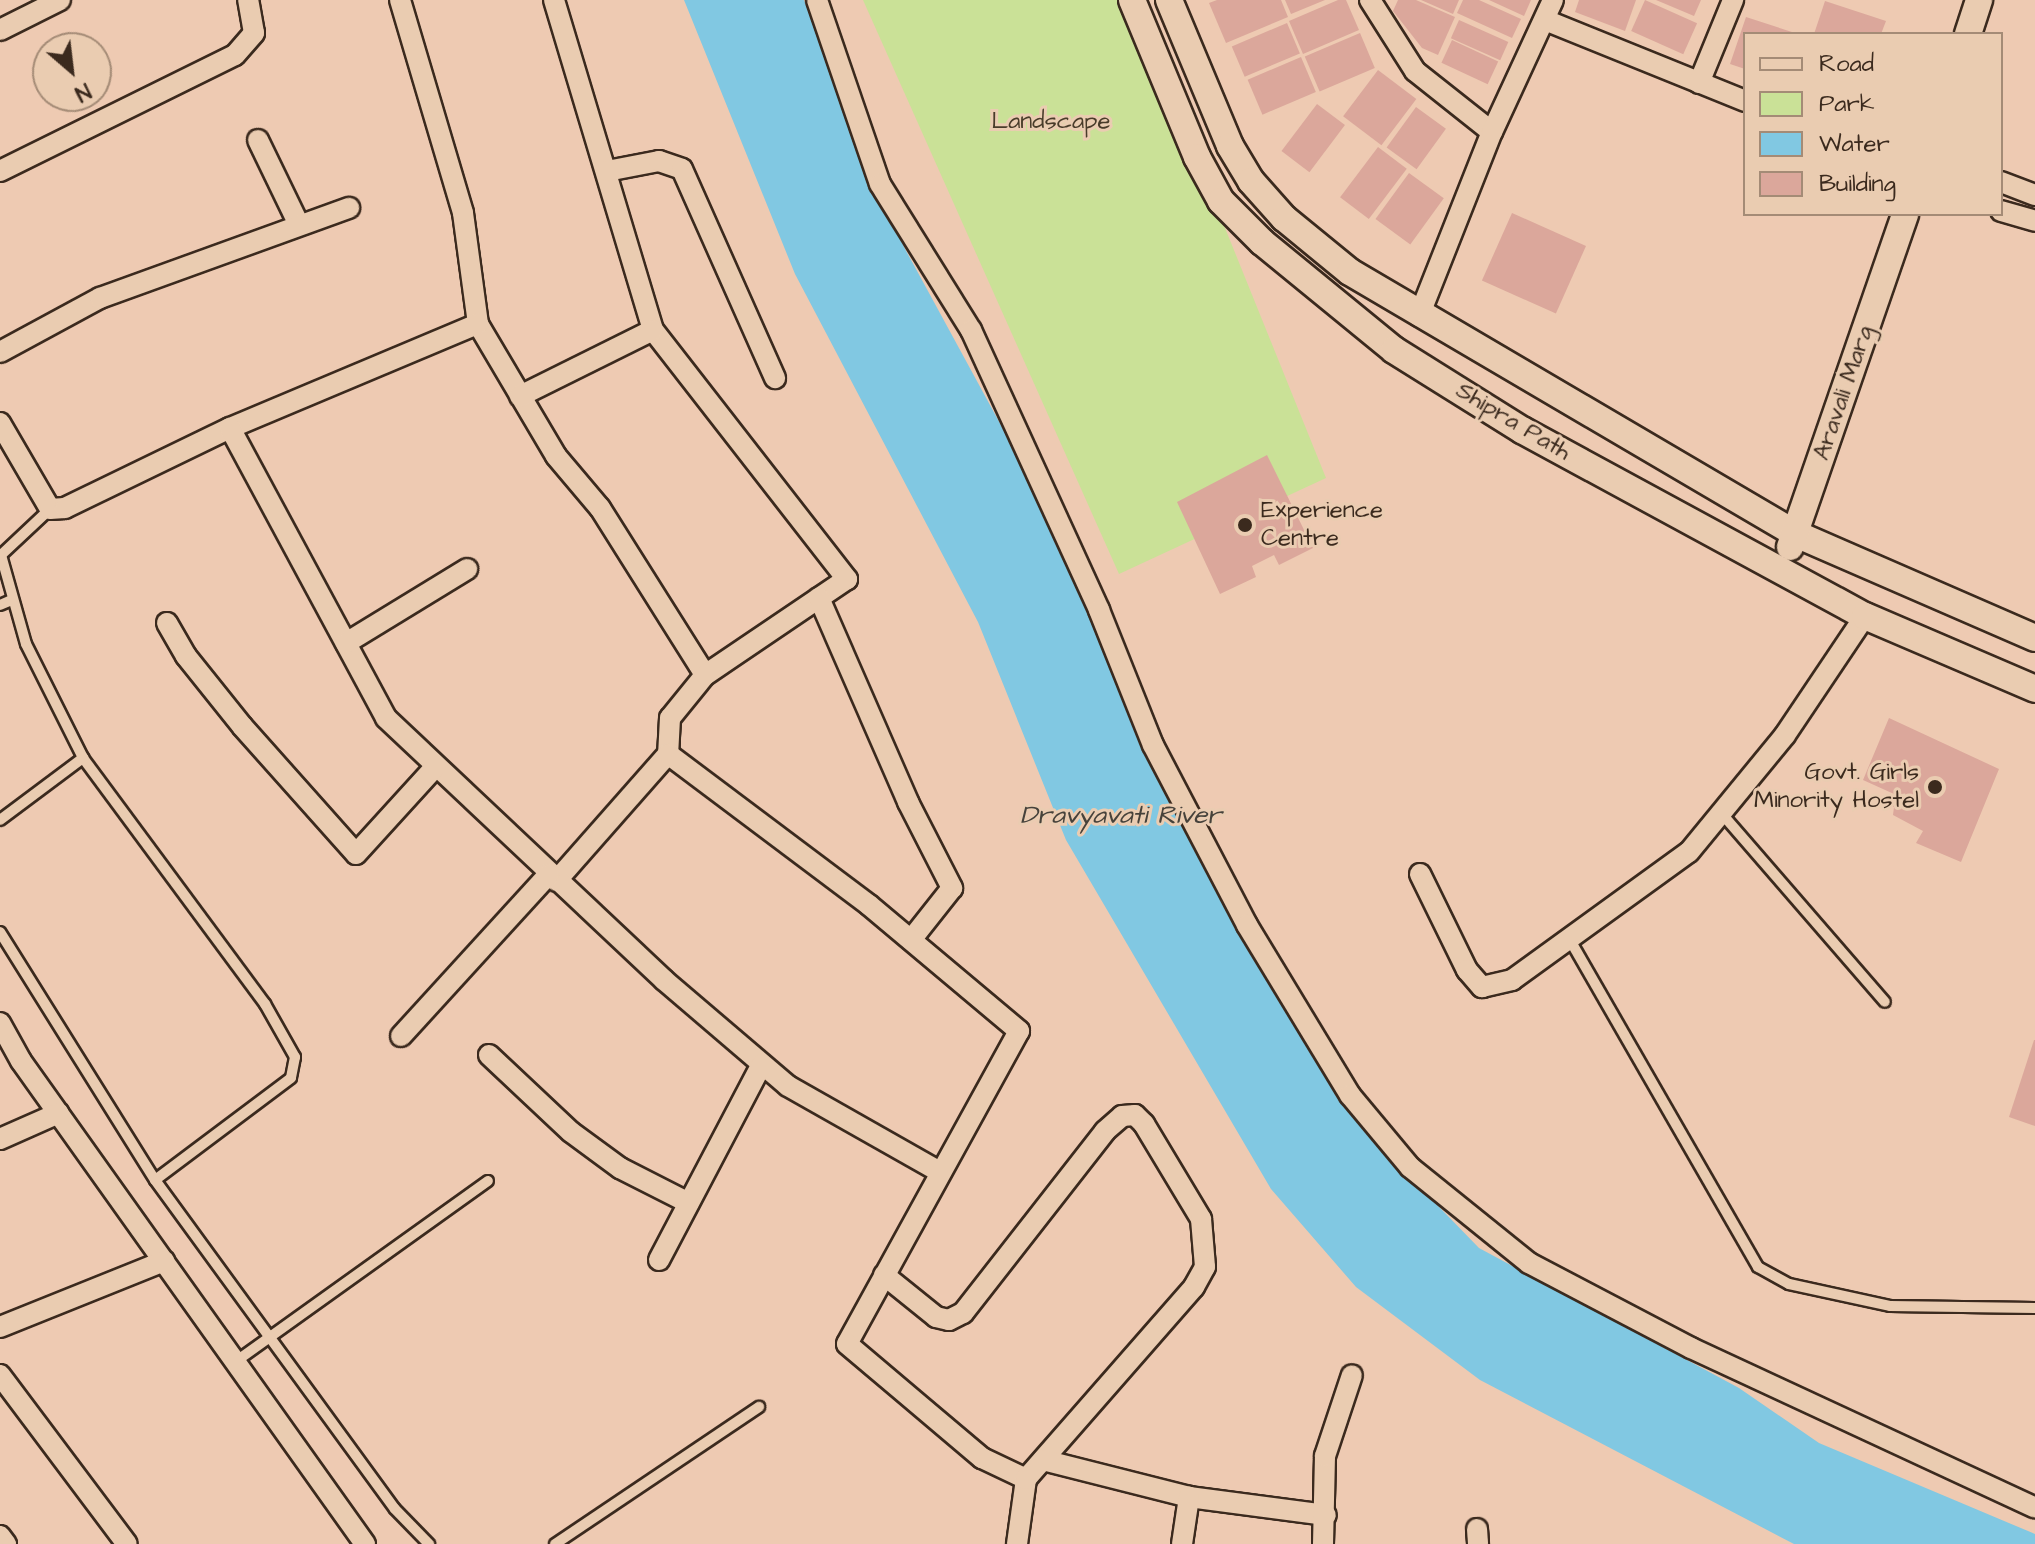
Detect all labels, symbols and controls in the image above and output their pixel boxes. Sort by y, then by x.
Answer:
north arrow [32,32,112,112]
legend [1743,32,2003,216]
text: Road [1819,47,1874,81]
text: N [69,75,96,109]
text: Park [1819,87,1875,121]
park label: Landscape [992,108,1110,136]
text: Water [1819,127,1890,161]
text: Building [1819,167,1896,201]
street label: Aravali Marg [1808,322,1880,464]
street label: Shipra Path [1451,377,1575,467]
place label: Experience Centre [1261,497,1383,553]
marker: Experience Centre [1236,516,1254,534]
place label: Govt. Girls Minority Hostel [1754,759,1919,815]
marker: Govt. Girls Minority Hostel [1926,778,1944,796]
water label: Dravyavati River [1020,800,1222,832]

